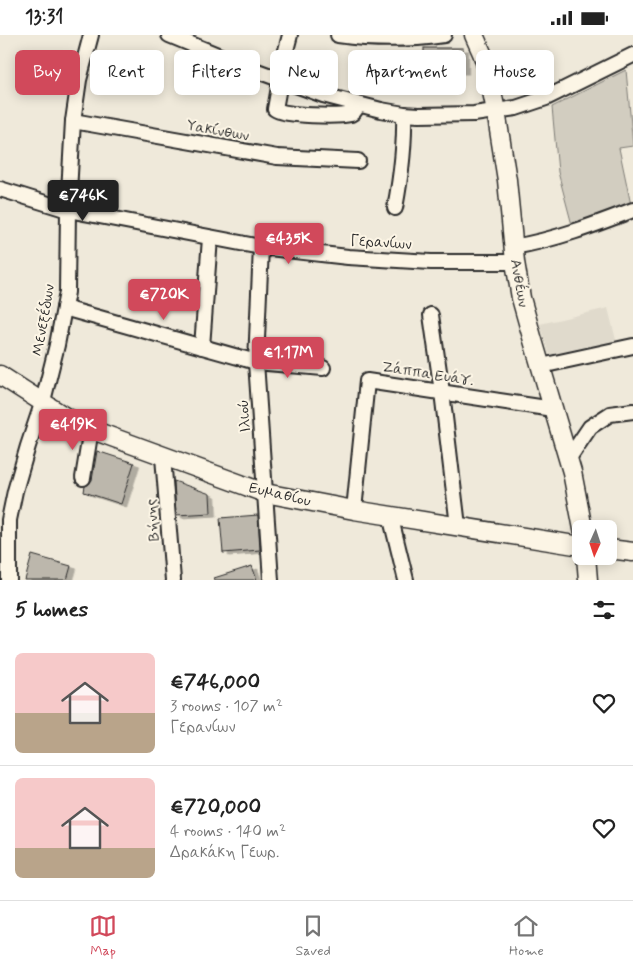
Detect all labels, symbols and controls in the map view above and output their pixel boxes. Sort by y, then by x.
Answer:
text: 13:31 [25,5,63,30]
chip: Buy [15,50,80,95]
chip: Rent [90,50,164,95]
chip: Filters [174,50,260,95]
chip: New [270,50,338,95]
chip: Apartment [348,50,466,95]
chip: House [476,50,554,95]
street label: Υακίνθων [185,116,251,146]
pin: €746K [48,179,118,222]
text: €746K [59,185,107,206]
pin: €435K [254,223,324,265]
text: €435K [266,228,312,249]
street label: Γερανίων [350,231,413,255]
street label: Ανθέων [505,257,533,309]
pin: €720K [129,279,199,321]
street label: Μενεξέδων [28,282,60,358]
text: €720K [139,284,189,305]
pin: €1.17M [247,337,329,379]
text: €1.17M [263,342,313,363]
street label: Ζάππα Ευάγ. [381,357,475,391]
street label: Ιλιού [234,399,256,433]
pin: €419K [38,409,108,451]
text: €419K [50,414,96,435]
street label: Ευμαθίου [247,478,313,512]
street label: Βήνης [141,498,165,542]
north arrow [572,520,618,565]
map controls [572,520,617,565]
text: 5 homes [15,596,88,624]
icon: filters [590,596,618,624]
text: €746,000 [170,668,260,696]
icon: home [55,673,115,733]
icon: heart [590,689,618,717]
text: 3 rooms · 107 m² [170,696,283,717]
text: Γερανίων [170,717,235,738]
text: €720,000 [170,793,261,821]
icon: home [55,798,115,858]
icon: heart [590,814,618,842]
text: 4 rooms · 140 m² [170,821,286,842]
text: Δρακάκη Γεωρ. [170,842,279,863]
tab: Map [89,912,117,960]
tab: Saved [295,912,331,960]
tab: Home [509,912,544,960]

